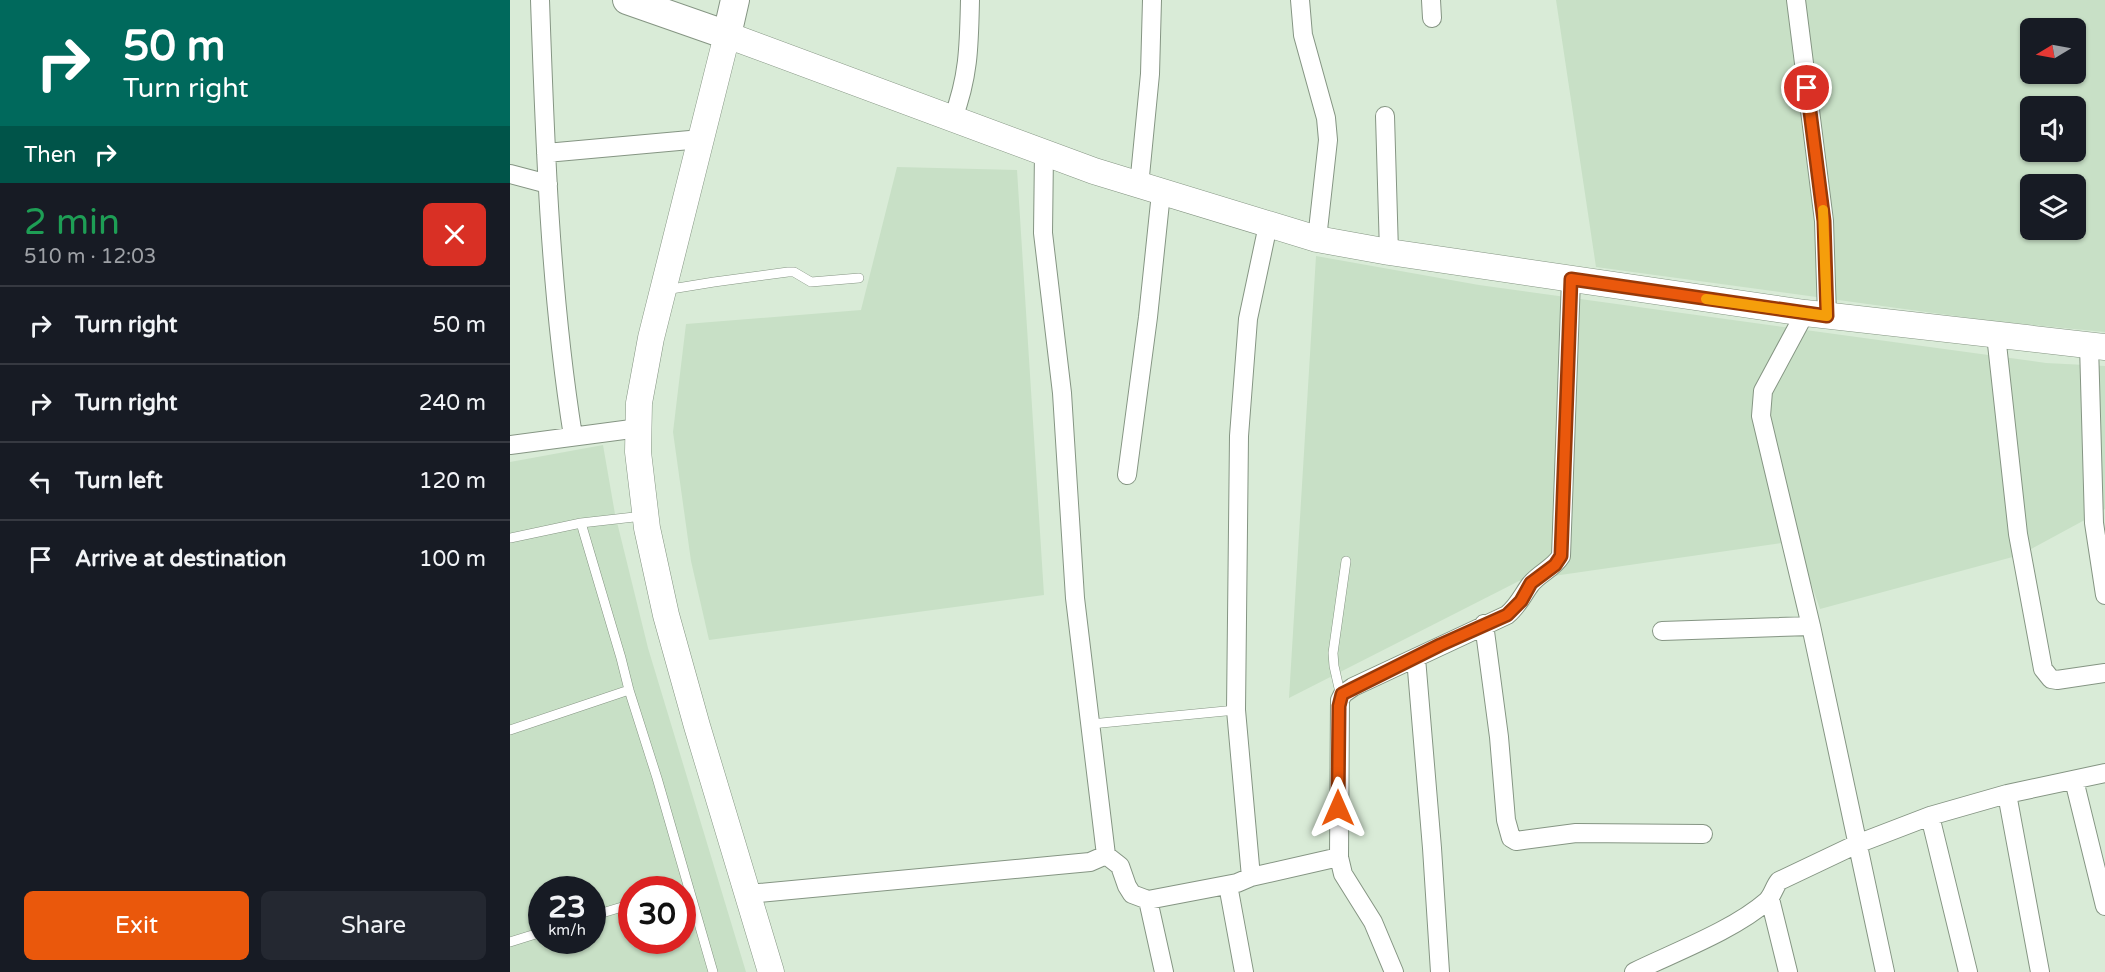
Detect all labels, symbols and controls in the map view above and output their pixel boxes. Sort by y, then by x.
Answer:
north arrow [2020,18,2086,84]
map controls [2020,18,2086,240]
text: 50 m [123,21,225,72]
icon: right [24,24,102,102]
pin [1781,62,1832,113]
icon: arrive [1790,71,1823,104]
text: Turn right [123,72,249,105]
button: sound [2020,96,2086,162]
icon: right [89,138,122,171]
text: Then [24,142,77,168]
button: layers [2020,174,2086,240]
text: 2 min [24,201,120,244]
button: close [423,203,486,266]
text: 510 m · 12:03 [24,245,156,269]
icon: right [24,309,57,342]
text: Turn right [75,312,177,338]
text: 50 m [432,312,486,338]
icon: right [24,387,57,420]
text: Turn right [75,390,177,416]
text: 240 m [419,390,486,416]
icon: left [24,465,57,498]
text: Turn left [75,468,163,494]
text: 120 m [419,468,486,494]
icon: arrive [24,543,57,576]
text: Arrive at destination [75,546,286,572]
text: 100 m [419,546,486,572]
position arrow [1306,776,1370,840]
speed limit sign: 30 [618,876,696,954]
text: 23 [548,889,586,926]
button: Exit [24,891,249,960]
button: Share [261,891,486,960]
text: km/h [548,921,586,939]

